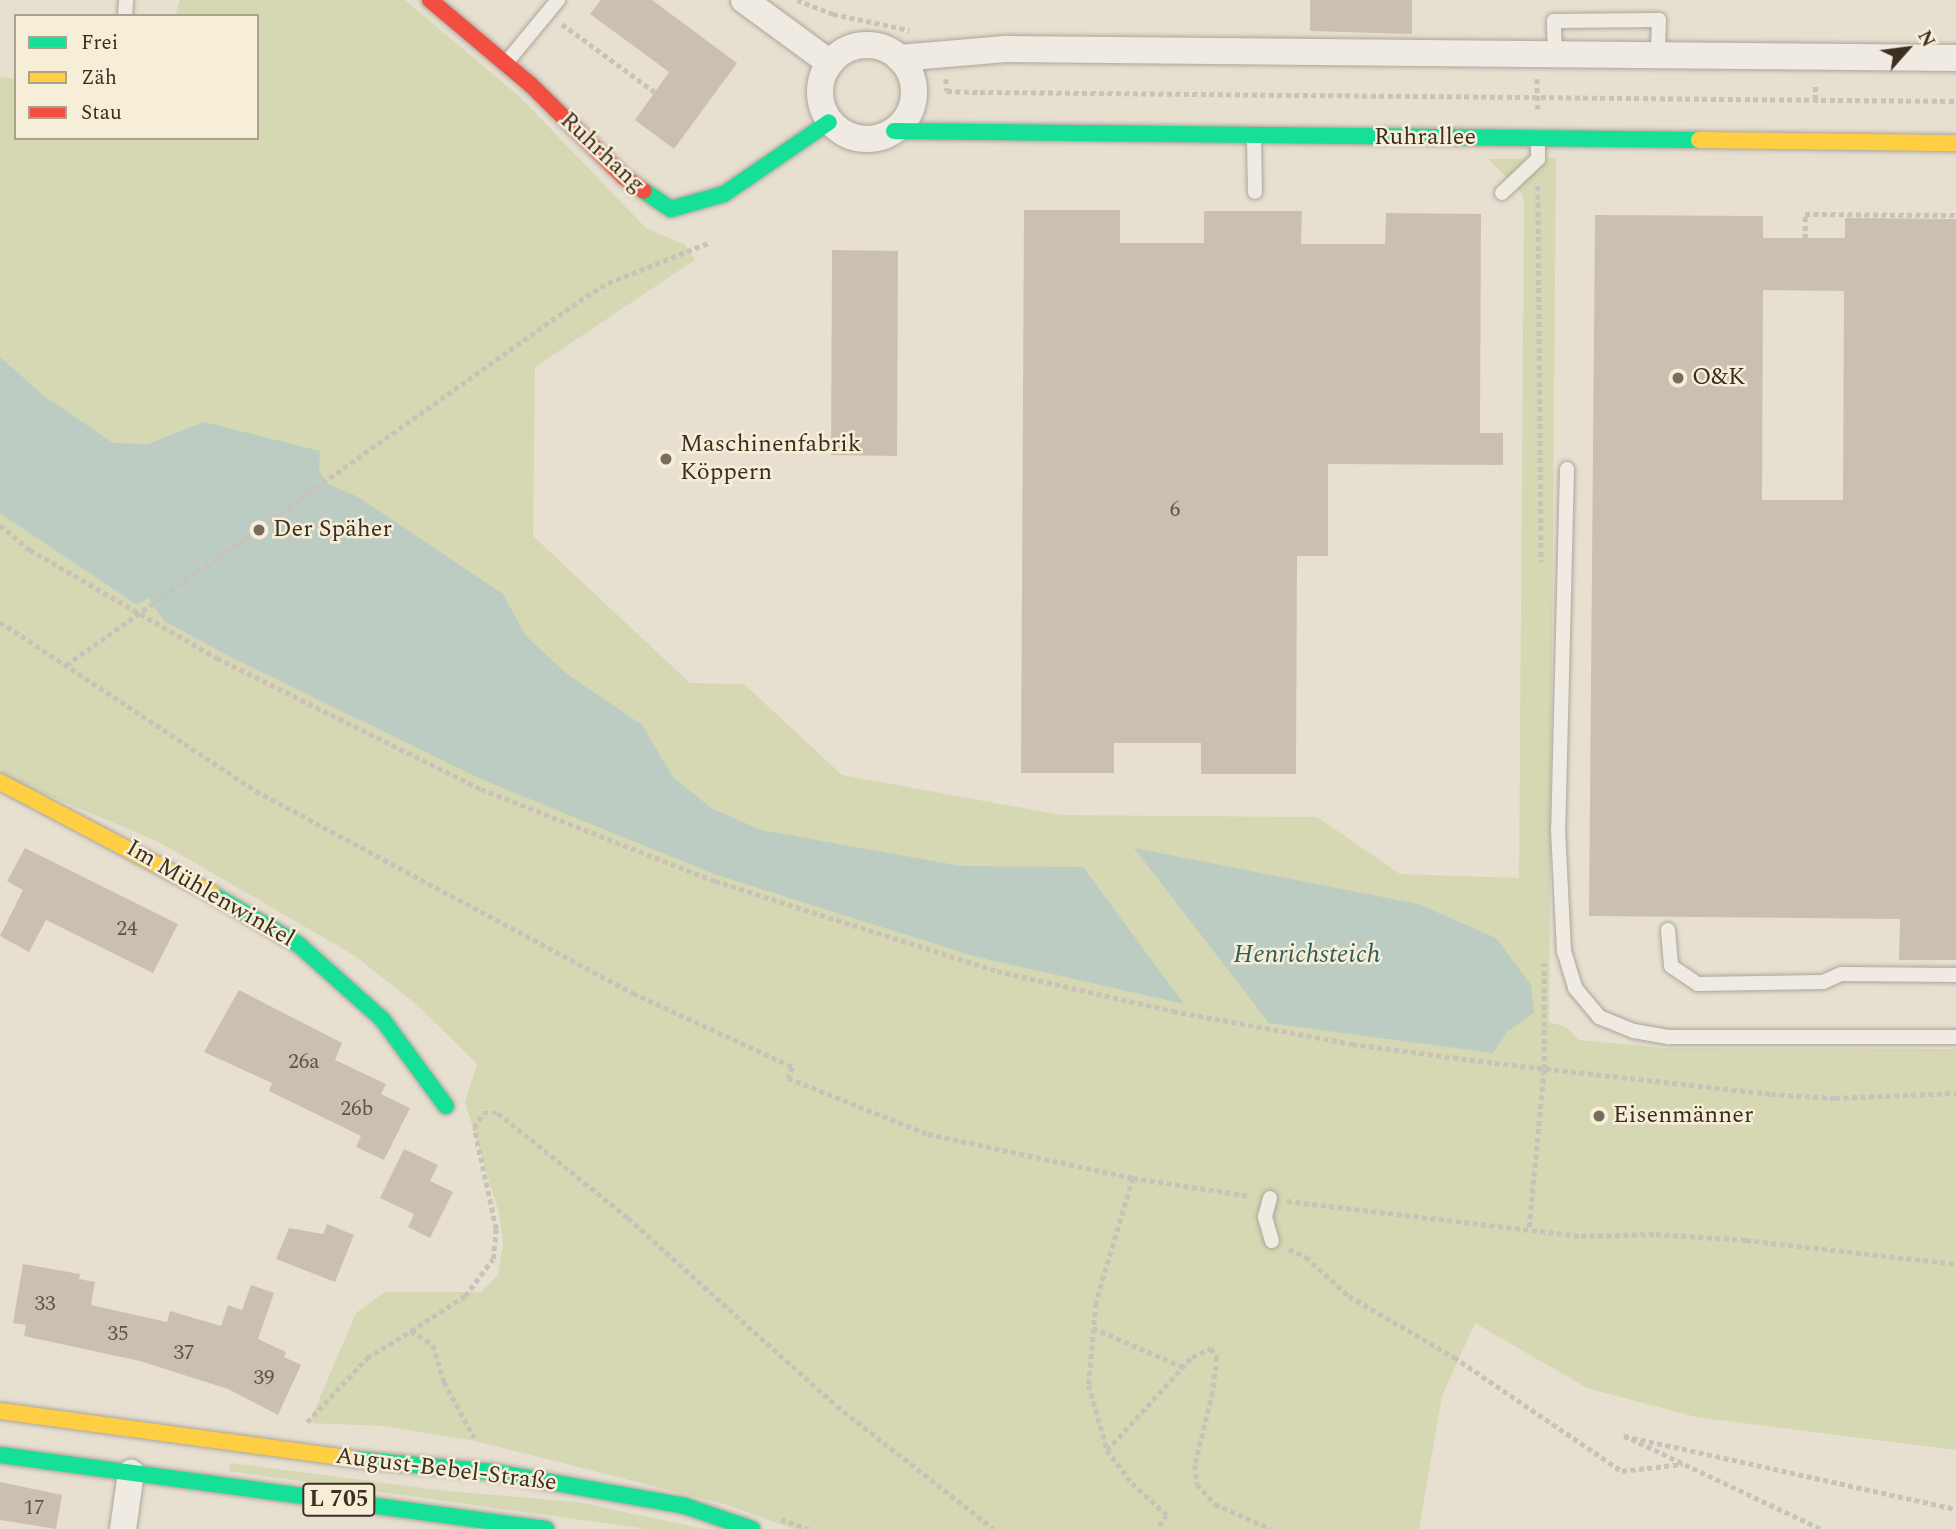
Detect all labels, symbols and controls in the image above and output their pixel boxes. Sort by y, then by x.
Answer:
legend [14,14,259,140]
north arrow [1872,14,1942,84]
text: N [1910,25,1942,53]
text: Frei [81,27,118,59]
text: Zäh [81,62,117,94]
text: Stau [81,97,122,129]
street label: Ruhrhang [554,107,650,199]
street label: Ruhrallee [1374,124,1476,152]
place label: O&K [1692,364,1745,392]
marker: O&K [1670,370,1686,386]
place label: Maschinenfabrik Köppern [680,431,861,487]
marker: Maschinenfabrik Köppern [658,451,674,467]
house number: 6 [1170,497,1180,523]
place label: Der Späher [273,516,392,544]
marker: Der Späher [251,522,267,538]
street label: Im Mühlenwinkel [121,834,299,954]
house number: 24 [117,916,137,942]
water label: Henrichsteich [1234,939,1380,971]
house number: 26a [288,1049,320,1075]
house number: 26b [341,1096,373,1122]
place label: Eisenmänner [1613,1102,1753,1130]
marker: Eisenmänner [1591,1108,1607,1124]
house number: 33 [35,1291,55,1317]
house number: 35 [108,1321,128,1347]
house number: 37 [174,1340,194,1366]
house number: 39 [254,1365,274,1391]
street label: August-Bebel-Straße [334,1442,558,1498]
road number: L 705 [302,1480,376,1520]
house number: 17 [24,1495,44,1521]

